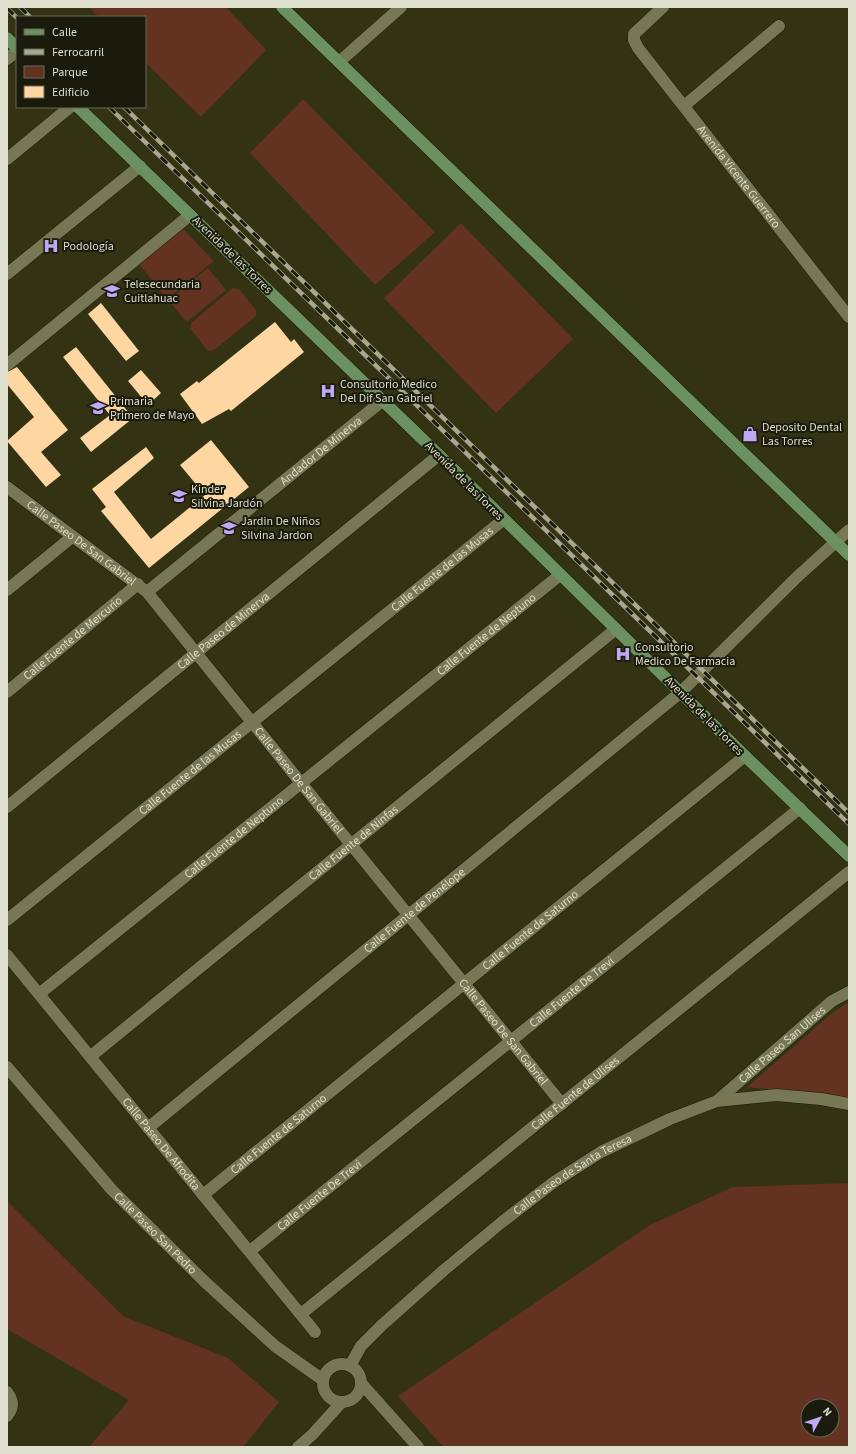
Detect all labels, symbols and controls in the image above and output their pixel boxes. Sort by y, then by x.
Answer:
legend [16,16,146,108]
text: Calle [52,24,77,41]
text: Ferrocarril [52,44,104,61]
text: Parque [52,64,88,81]
text: Edificio [52,84,89,101]
street label: Avenida Vicente Guerrero [693,122,785,232]
street label: Avenida de las Torres [188,212,276,298]
hospital icon: Podología [42,237,60,255]
place label: Podología [63,238,114,255]
place label: Telesecundaria Cuitlahuac [124,276,200,307]
school or university icon: Telesecundaria Cuitlahuac [103,282,121,300]
place label: Consultorio Medico Del Dif San Gabriel [340,376,437,407]
hospital icon: Consultorio Medico Del Dif San Gabriel [319,382,337,400]
place label: Primaria Primero de Mayo [110,393,195,424]
school or university icon: Primaria Primero de Mayo [89,399,107,417]
street label: Andador De Minerva [276,412,366,489]
place label: Deposito Dental Las Torres [762,419,842,450]
shop icon: Deposito Dental Las Torres [741,425,759,443]
street label: Avenida de las Torres [421,438,507,524]
place label: Kinder Silvina Jardón [191,481,263,512]
school or university icon: Kinder Silvina Jardón [170,487,188,505]
street label: Calle Paseo De San Gabriel [23,496,140,590]
place label: Jardin De Niños Silvina Jardon [241,513,320,544]
school or university icon: Jardin De Niños Silvina Jardon [220,519,238,537]
street label: Calle Fuente de las Musas [387,522,497,616]
street label: Calle Paseo de Minerva [173,588,273,674]
street label: Calle Fuente de Neptuno [433,589,540,680]
street label: Calle Fuente de Mercurio [19,592,126,684]
place label: Consultorio Medico De Farmacia [635,639,735,670]
hospital icon: Consultorio Medico De Farmacia [614,645,632,663]
street label: Avenida de las Torres [661,673,747,759]
street label: Calle Paseo De San Gabriel [251,723,347,837]
street label: Calle Fuente de las Musas [135,726,245,819]
street label: Calle Fuente de Neptuno [180,792,287,883]
street label: Calle Fuente de Ninfas [305,801,402,884]
street label: Calle Fuente de Penélope [360,863,469,957]
street label: Calle Fuente de Saturno [478,886,582,974]
street label: Calle Fuente De Trevi [526,952,618,1031]
street label: Calle Paseo De San Gabriel [455,975,552,1089]
street label: Calle Paseo San Ulises [734,1002,829,1087]
street label: Calle Fuente de Ulises [527,1052,623,1134]
street label: Calle Fuente de Saturno [227,1090,330,1178]
street label: Calle Paseo De Afrodita [118,1094,204,1194]
street label: Calle Paseo de Santa Teresa [509,1130,635,1219]
street label: Calle Fuente De Trevi [273,1156,365,1235]
street label: Calle Paseo San Pedro [110,1188,201,1278]
north arrow [800,1398,840,1438]
text: N [819,1404,835,1420]

